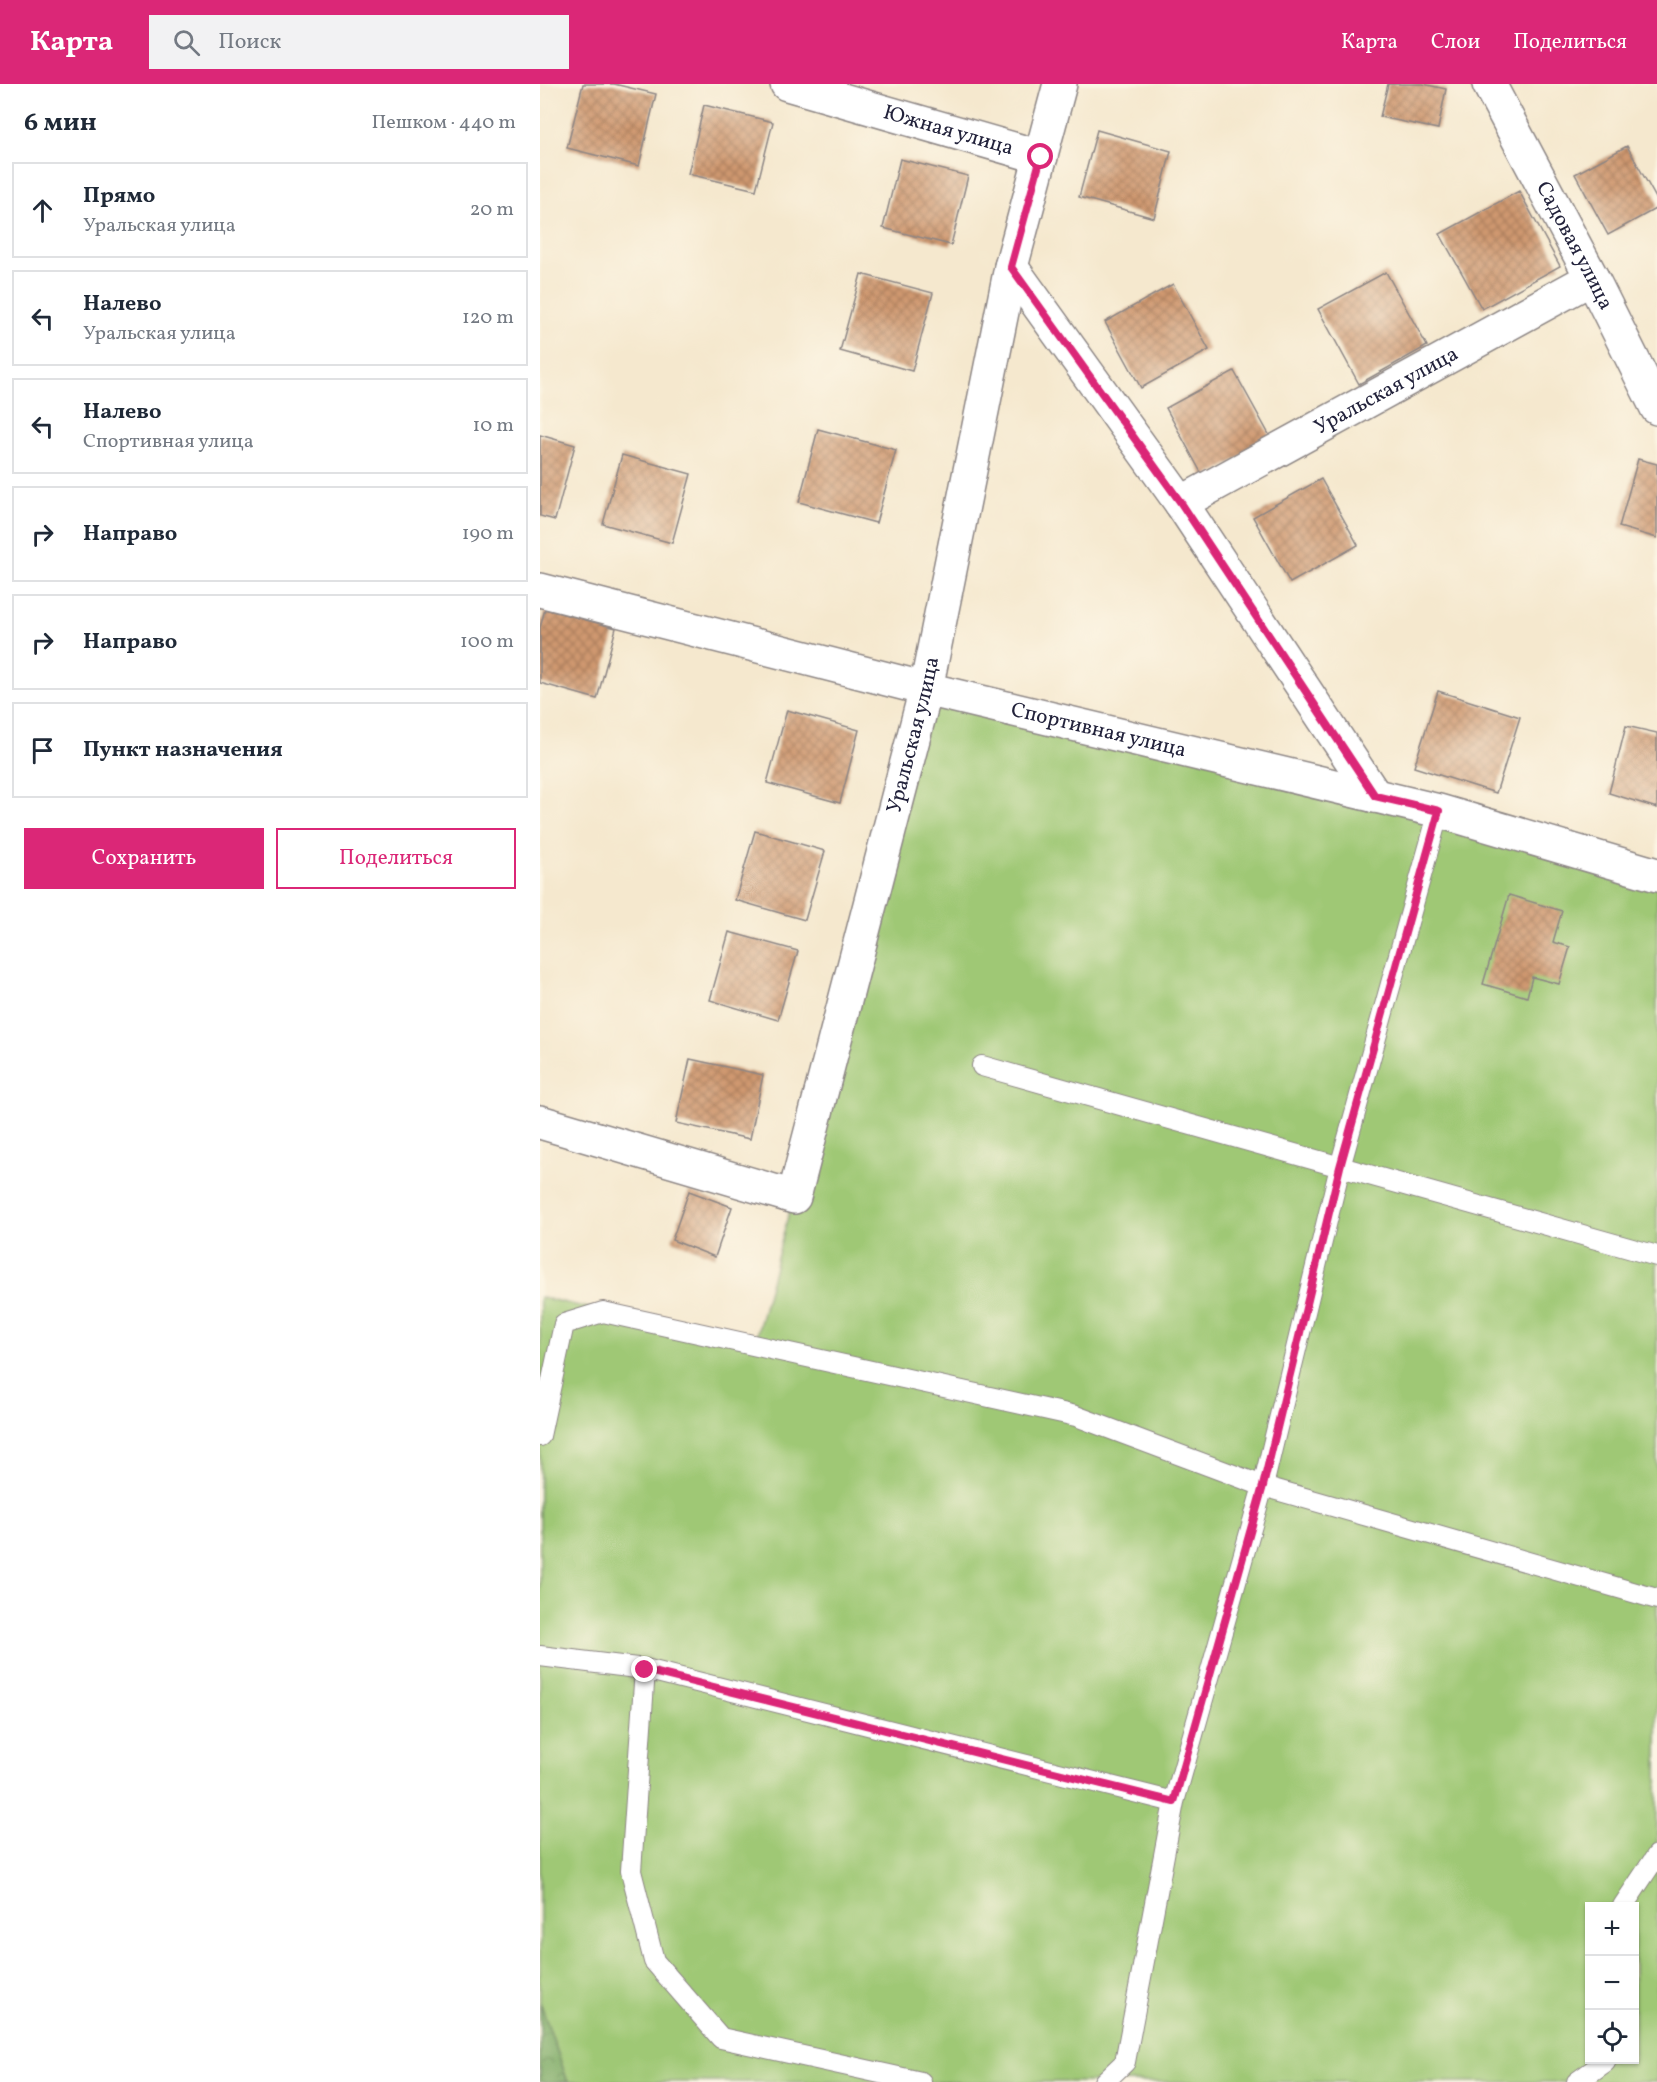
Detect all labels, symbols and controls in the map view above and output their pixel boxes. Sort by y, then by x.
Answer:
search box [149,15,569,69]
text: Карта [30,23,113,62]
icon: search [170,26,203,59]
text: Поиск [218,27,281,58]
text: Карта [1341,28,1398,57]
text: Слои [1431,28,1480,57]
text: Поделиться [1513,28,1627,57]
street label: Южная улица [880,98,1017,163]
text: 6 мин [24,105,97,141]
text: Пешком · 440 m [372,109,516,137]
route start [1027,143,1053,169]
street label: Садовая улица [1529,176,1620,315]
text: Прямо [83,181,155,212]
icon: ahead [26,194,59,227]
text: 20 m [470,196,514,224]
text: Уральская улица [83,212,236,240]
text: Налево [83,289,162,320]
icon: left [26,302,59,335]
text: 120 m [462,304,514,332]
text: Уральская улица [83,320,236,348]
street label: Уральская улица [1309,339,1464,442]
text: Налево [83,397,162,428]
icon: left [26,410,59,443]
text: 10 m [473,412,514,440]
text: Спортивная улица [83,428,254,456]
icon: right [26,518,59,551]
text: Направо [83,519,177,550]
text: 190 m [462,520,514,548]
icon: right [26,626,59,659]
text: Направо [83,627,177,658]
text: 100 m [460,628,514,656]
street label: Уральская улица [880,654,947,816]
street label: Спортивная улица [1008,695,1189,765]
icon: arrive [26,734,59,767]
text: Пункт назначения [83,735,283,766]
button: Сохранить [24,828,264,889]
button: Поделиться [276,828,516,889]
route end [631,1656,657,1682]
map controls [1585,1902,1639,2064]
button: + [1585,1902,1639,1956]
button: − [1585,1956,1639,2010]
button: locate [1585,2010,1639,2064]

